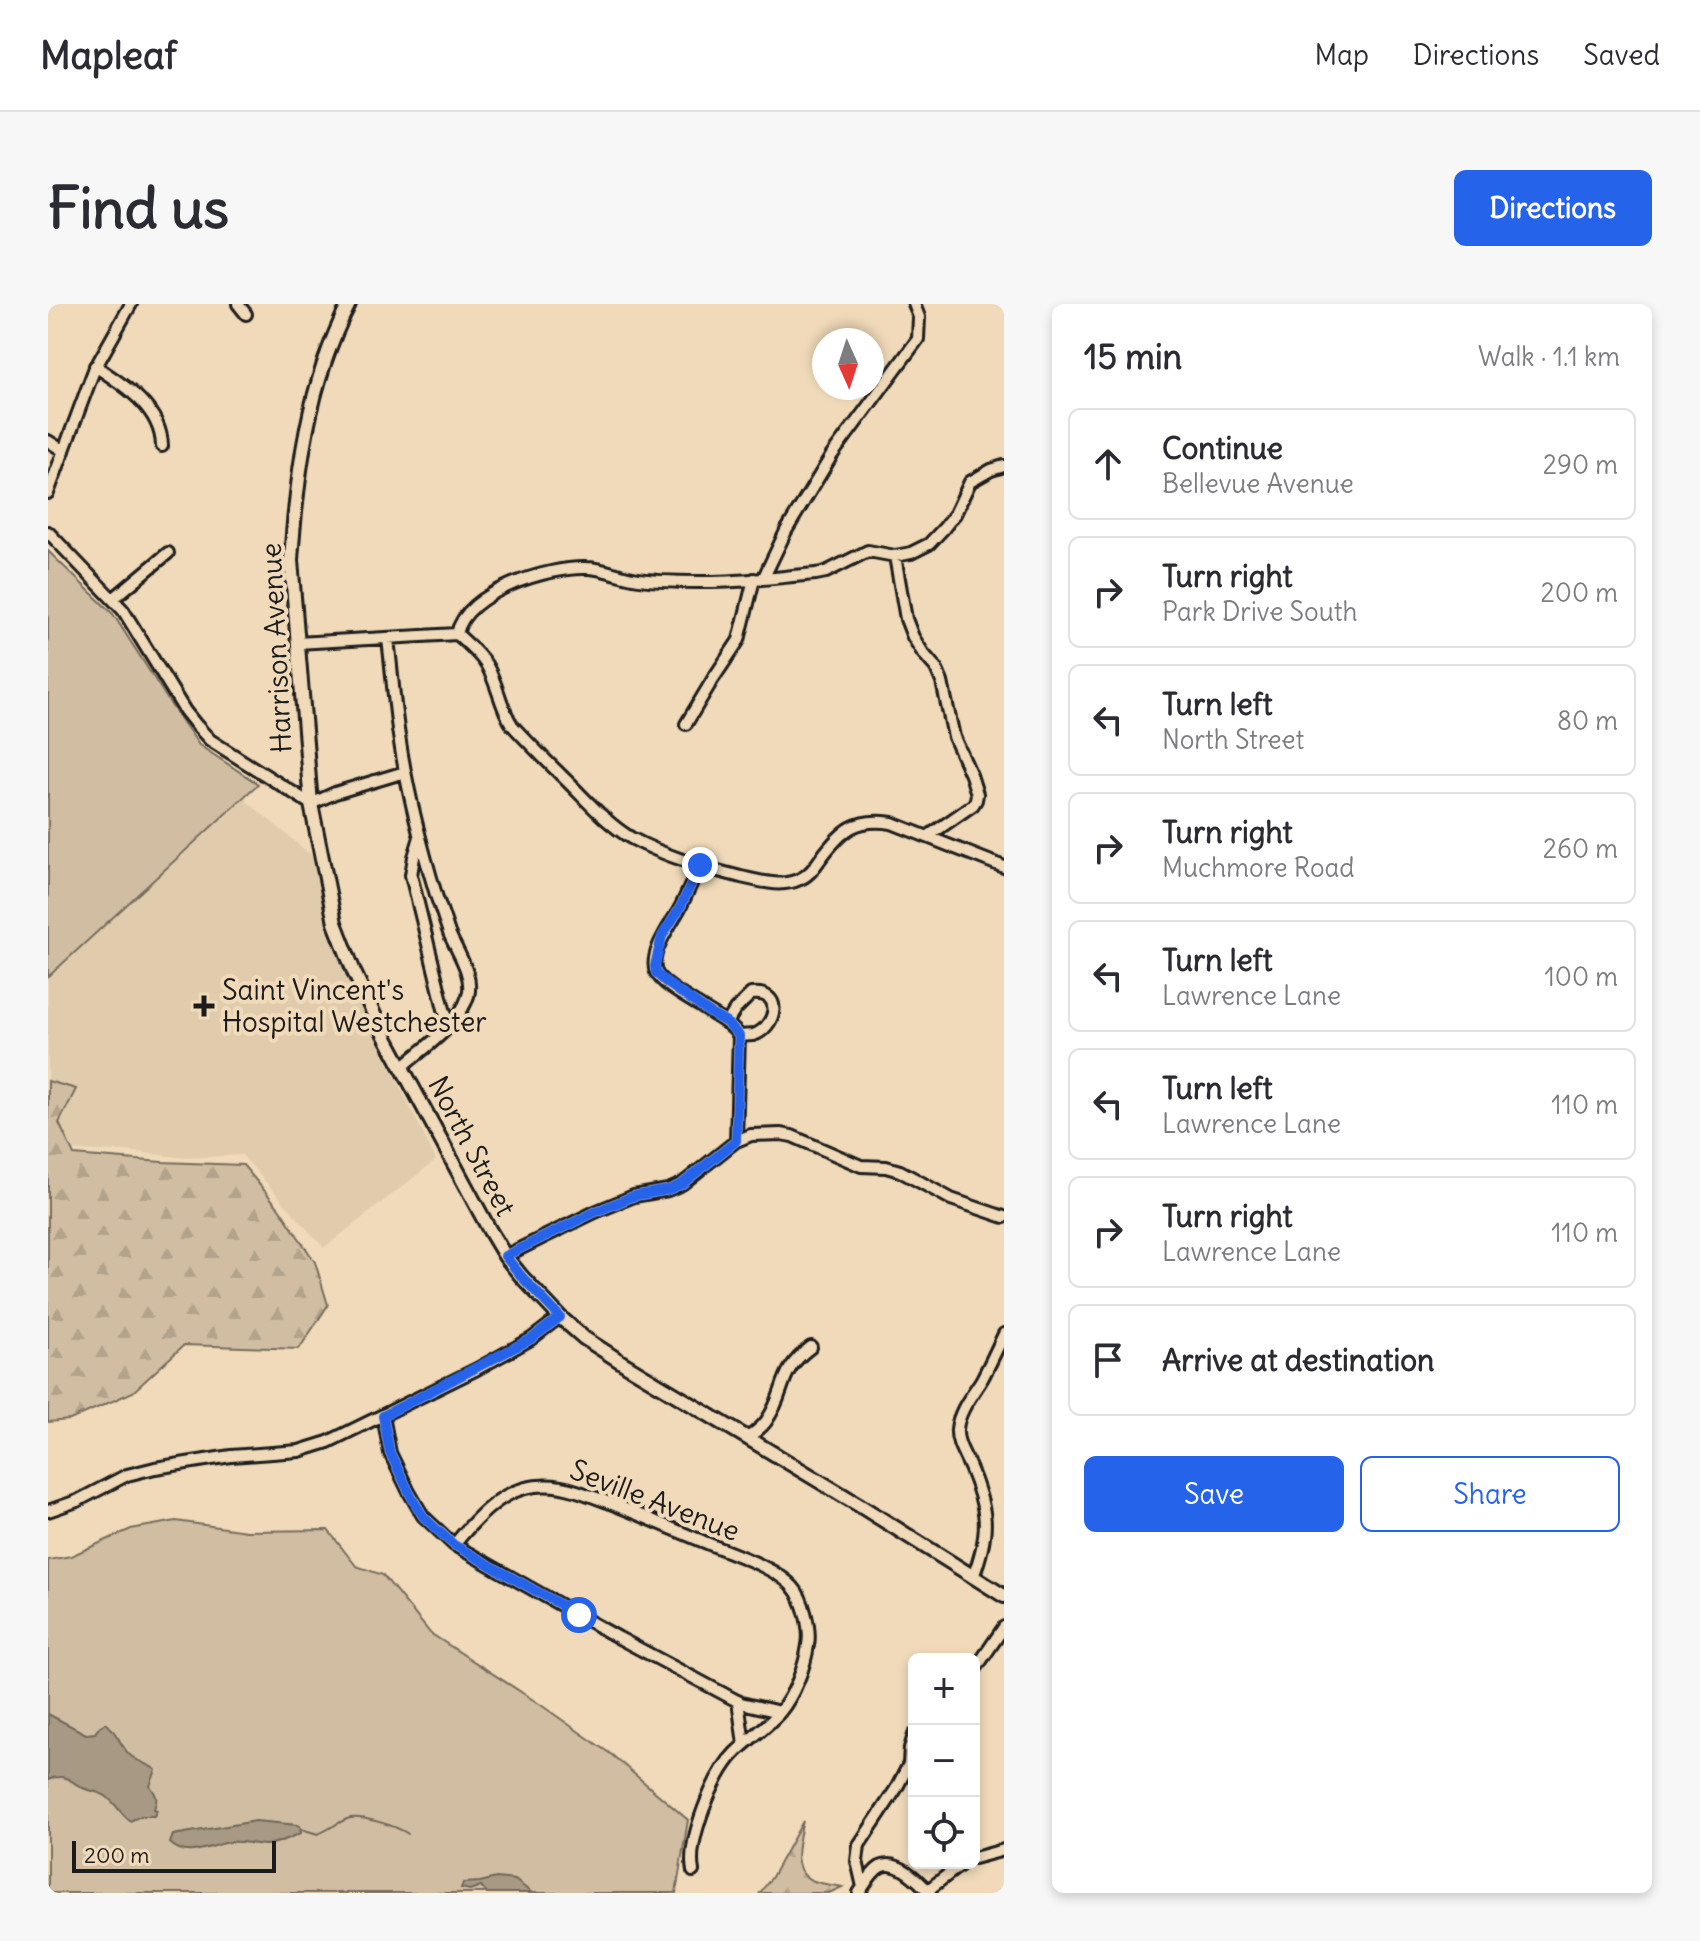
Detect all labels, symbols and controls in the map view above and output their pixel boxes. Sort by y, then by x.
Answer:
text: Mapleaf [40,32,177,79]
text: Map [1314,37,1369,73]
text: Directions [1413,37,1539,73]
text: Saved [1583,37,1660,73]
button: Directions [1454,170,1652,246]
text: Find us [48,173,229,243]
north arrow [812,328,884,400]
text: 15 min [1084,335,1182,378]
text: Walk · 1.1 km [1478,340,1620,373]
text: Continue [1162,429,1283,467]
icon: ahead [1086,442,1130,486]
text: 290 m [1543,448,1618,481]
text: Bellevue Avenue [1162,467,1354,500]
street label: Harrison Avenue [253,542,299,754]
text: Turn right [1162,557,1293,595]
icon: right [1086,570,1130,614]
text: 200 m [1541,576,1618,609]
text: Park Drive South [1162,595,1358,628]
text: Turn left [1162,685,1273,723]
icon: left [1086,698,1130,742]
text: 80 m [1557,704,1618,737]
text: North Street [1162,723,1304,756]
text: Turn right [1162,813,1293,851]
icon: right [1086,826,1130,870]
text: 260 m [1543,832,1618,865]
route end [682,847,718,883]
text: Muchmore Road [1162,851,1355,884]
text: Turn left [1162,941,1273,979]
icon: left [1086,954,1130,998]
text: 100 m [1544,960,1618,993]
place label: Saint Vincent's Hospital Westchester [222,972,487,1040]
text: Lawrence Lane [1162,979,1341,1012]
marker: Saint Vincent's Hospital Westchester [193,995,215,1017]
text: Turn left [1162,1069,1273,1107]
street label: North Street [420,1070,524,1222]
icon: left [1086,1082,1130,1126]
text: 110 m [1551,1088,1618,1121]
text: Lawrence Lane [1162,1107,1341,1140]
text: Turn right [1162,1197,1293,1235]
icon: right [1086,1210,1130,1254]
text: 110 m [1551,1216,1618,1249]
text: Lawrence Lane [1162,1235,1341,1268]
icon: arrive [1086,1338,1130,1382]
text: Arrive at destination [1162,1341,1434,1379]
street label: Seville Avenue [565,1451,745,1549]
button: Save [1084,1456,1344,1532]
button: Share [1360,1456,1620,1532]
route start [561,1597,597,1633]
map controls [908,1653,980,1869]
button: + [908,1653,980,1725]
button: − [908,1725,980,1797]
button: locate [908,1797,980,1869]
scale bar [72,1837,276,1873]
text: 200 m [84,1841,150,1869]

